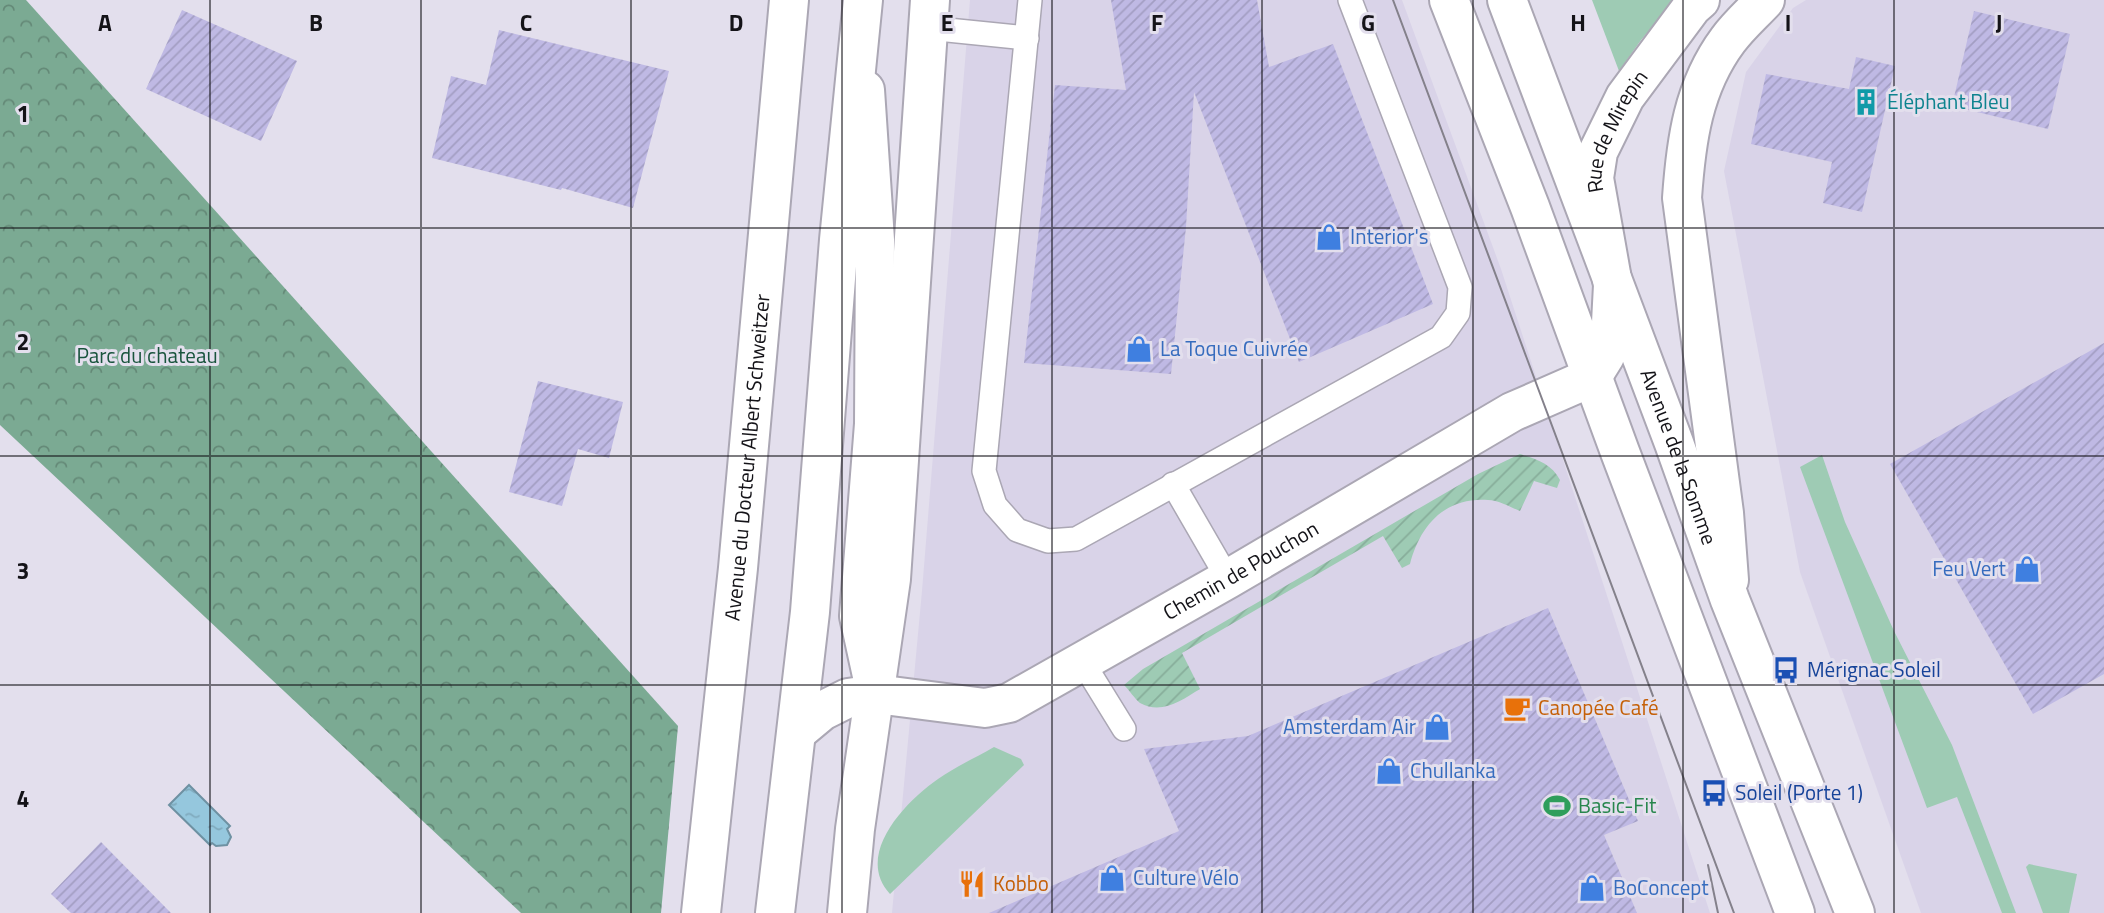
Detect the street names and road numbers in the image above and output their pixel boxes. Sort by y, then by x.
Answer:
street label: Rue de Mirepin [1577,63,1655,195]
street label: Avenue du Docteur Albert Schweitzer [715,293,778,622]
street label: Avenue de la Somme [1632,364,1726,549]
street label: Chemin de Pouchon [1157,512,1324,628]

